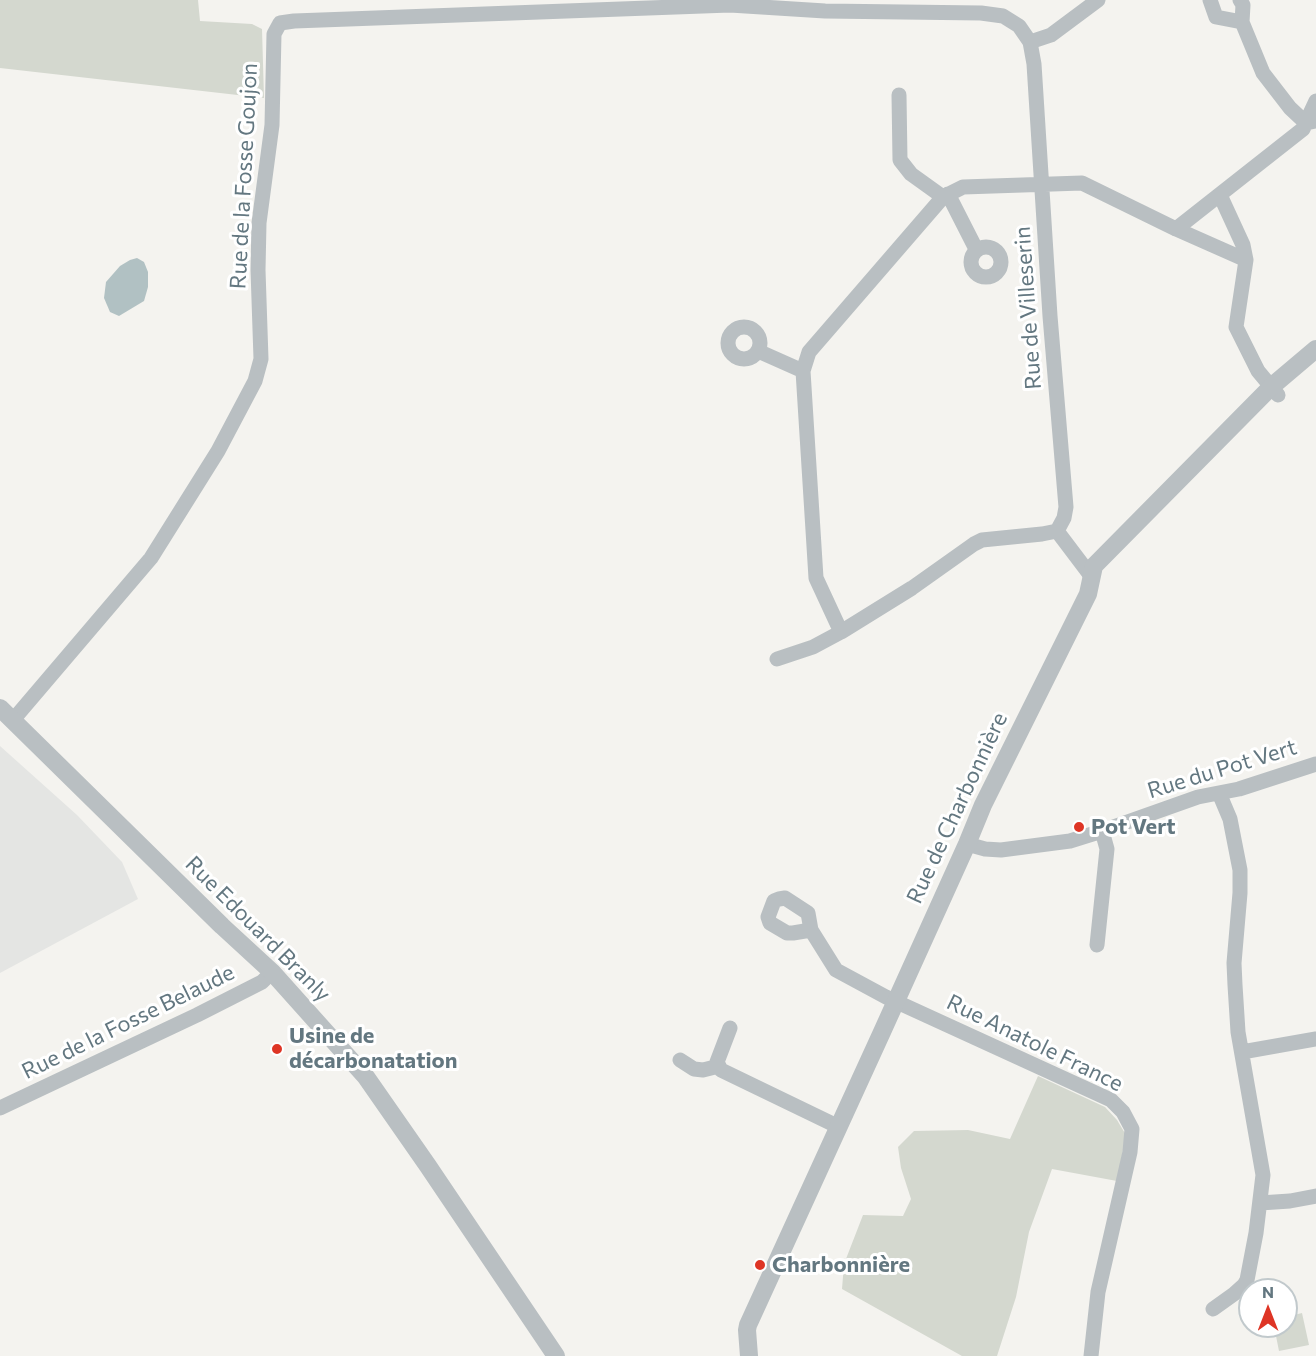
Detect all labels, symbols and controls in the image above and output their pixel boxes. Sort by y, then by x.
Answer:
street label: Rue de la Fosse Goujon [225,62,263,290]
street label: Rue de Villeserin [1009,226,1047,390]
street label: Rue de Charbonnière [901,708,1013,908]
street label: Rue du Pot Vert [1144,734,1300,804]
place label: Pot Vert [1091,814,1176,840]
marker: Pot Vert [1072,820,1086,834]
street label: Rue Edouard Branly [180,851,336,1007]
street label: Rue de la Fosse Belaude [18,959,238,1085]
street label: Rue Anatole France [943,989,1127,1097]
place label: Usine de décarbonatation [289,1023,457,1074]
marker: Usine de décarbonatation [270,1042,284,1056]
place label: Charbonnière [772,1252,910,1278]
marker: Charbonnière [753,1258,767,1272]
north arrow [1238,1278,1298,1338]
text: N [1262,1282,1274,1301]

